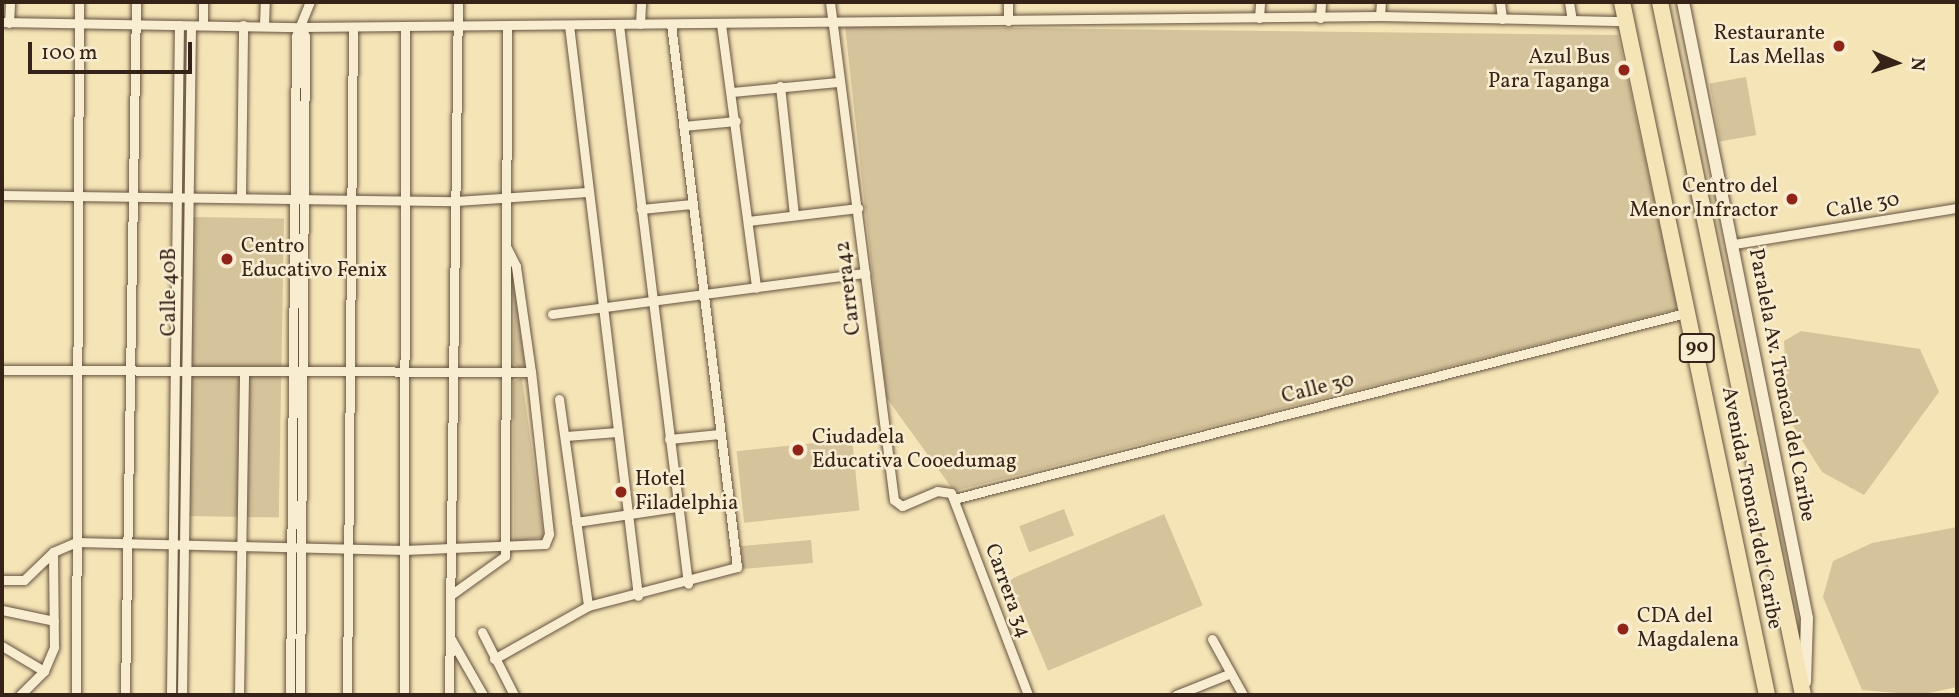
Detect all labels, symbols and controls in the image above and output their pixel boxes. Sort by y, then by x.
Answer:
place label: Restaurante Las Mellas [1714,21,1825,71]
scale bar [32,28,196,72]
north arrow [1861,28,1931,98]
marker: Restaurante Las Mellas [1831,38,1847,54]
text: 100 m [41,39,98,68]
place label: Azul Bus Para Taganga [1487,45,1610,95]
text: N [1904,57,1930,72]
marker: Azul Bus Para Taganga [1616,62,1632,78]
place label: Centro del Menor Infractor [1629,174,1778,224]
street label: Calle 30 [1824,187,1902,225]
marker: Centro del Menor Infractor [1784,191,1800,207]
place label: Centro Educativo Fenix [241,234,387,284]
street label: Carrera42 [831,239,867,337]
street label: Paralela Av. Troncal del Caribe [1742,246,1820,524]
street label: Calle 40B [157,248,183,336]
marker: Centro Educativo Fenix [219,251,235,267]
road number: 90 [1678,332,1716,364]
street label: Calle 30 [1279,368,1357,410]
street label: Avenida Troncal del Caribe [1715,384,1787,632]
place label: Ciudadela Educativa Cooedumag [812,425,1017,475]
marker: Ciudadela Educativa Cooedumag [790,442,806,458]
place label: Hotel Filadelphia [635,467,738,517]
marker: Hotel Filadelphia [613,484,629,500]
street label: Carrera 34 [978,540,1036,642]
place label: CDA del Magdalena [1637,604,1739,654]
marker: CDA del Magdalena [1615,621,1631,637]

